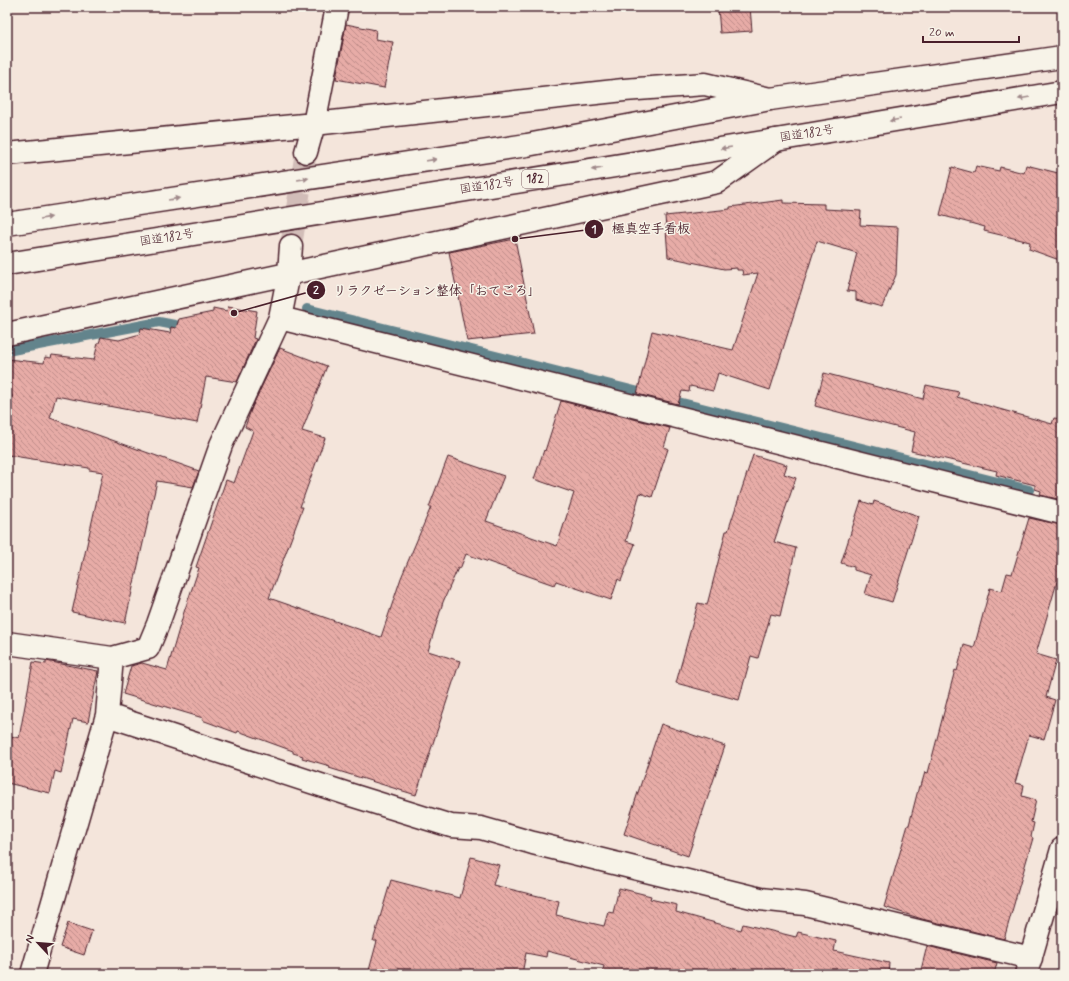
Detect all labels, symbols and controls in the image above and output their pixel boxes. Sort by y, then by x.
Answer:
scale bar [923,18,1019,44]
text: 20 m [929,25,955,41]
one-way arrow [1017,95,1030,101]
one-way arrow [889,117,901,123]
street label: 国道182号 [779,122,835,146]
one-way arrow [720,145,732,151]
one-way arrow [425,156,437,162]
one-way arrow [591,166,603,172]
road number: 182 [522,170,548,188]
street label: 国道182号 [459,174,515,198]
one-way arrow [296,176,309,182]
one-way arrow [168,196,180,202]
one-way arrow [39,215,52,221]
callout: 極真空手看板 [584,216,698,241]
text: 極真空手看板 [612,221,690,238]
text: 1 [591,222,597,238]
street label: 国道182号 [139,226,195,250]
callout: リラクゼーション整体「おてごろ」 [306,278,549,303]
text: 2 [313,283,319,299]
text: リラクゼーション整体「おてごろ」 [334,283,540,300]
north arrow [18,923,58,963]
text: N [22,933,38,945]

